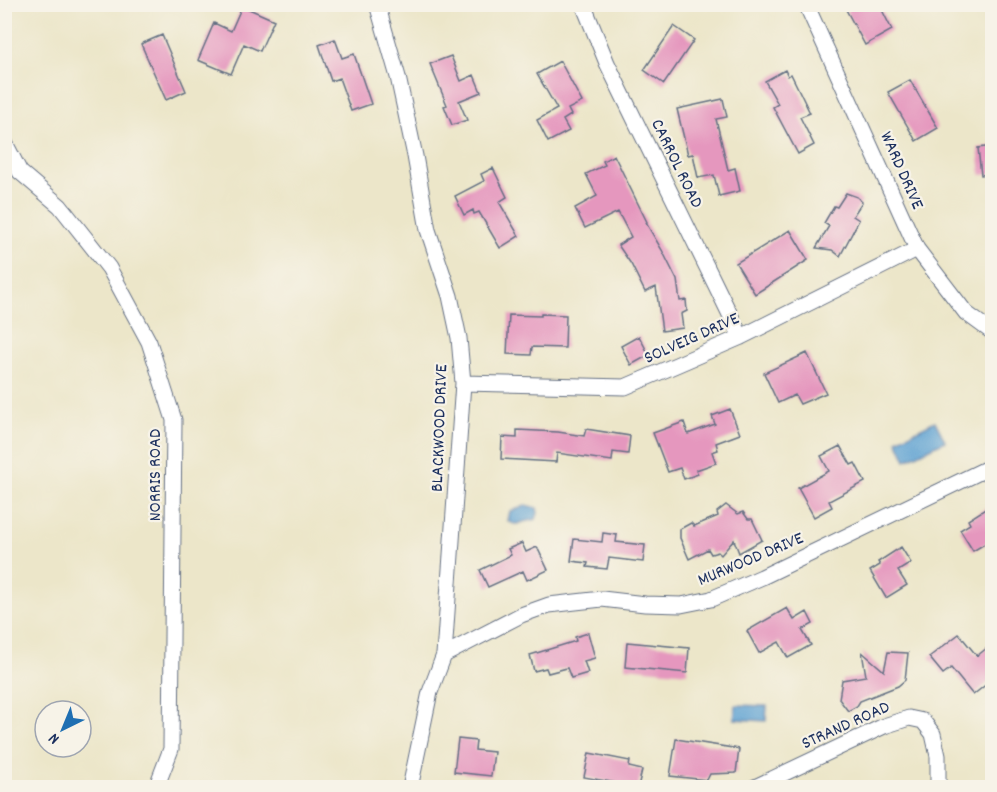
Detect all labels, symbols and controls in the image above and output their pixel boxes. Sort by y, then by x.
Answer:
street label: CARROL ROAD [643,115,708,213]
street label: WARD DRIVE [872,128,929,214]
street label: SOLVEIG DRIVE [640,307,744,371]
street label: BLACKWOOD DRIVE [426,364,455,492]
street label: NORRIS ROAD [144,429,169,521]
street label: MURWOOD DRIVE [694,527,808,594]
street label: STRAND ROAD [798,696,894,757]
north arrow [33,699,93,759]
text: N [44,727,65,749]

